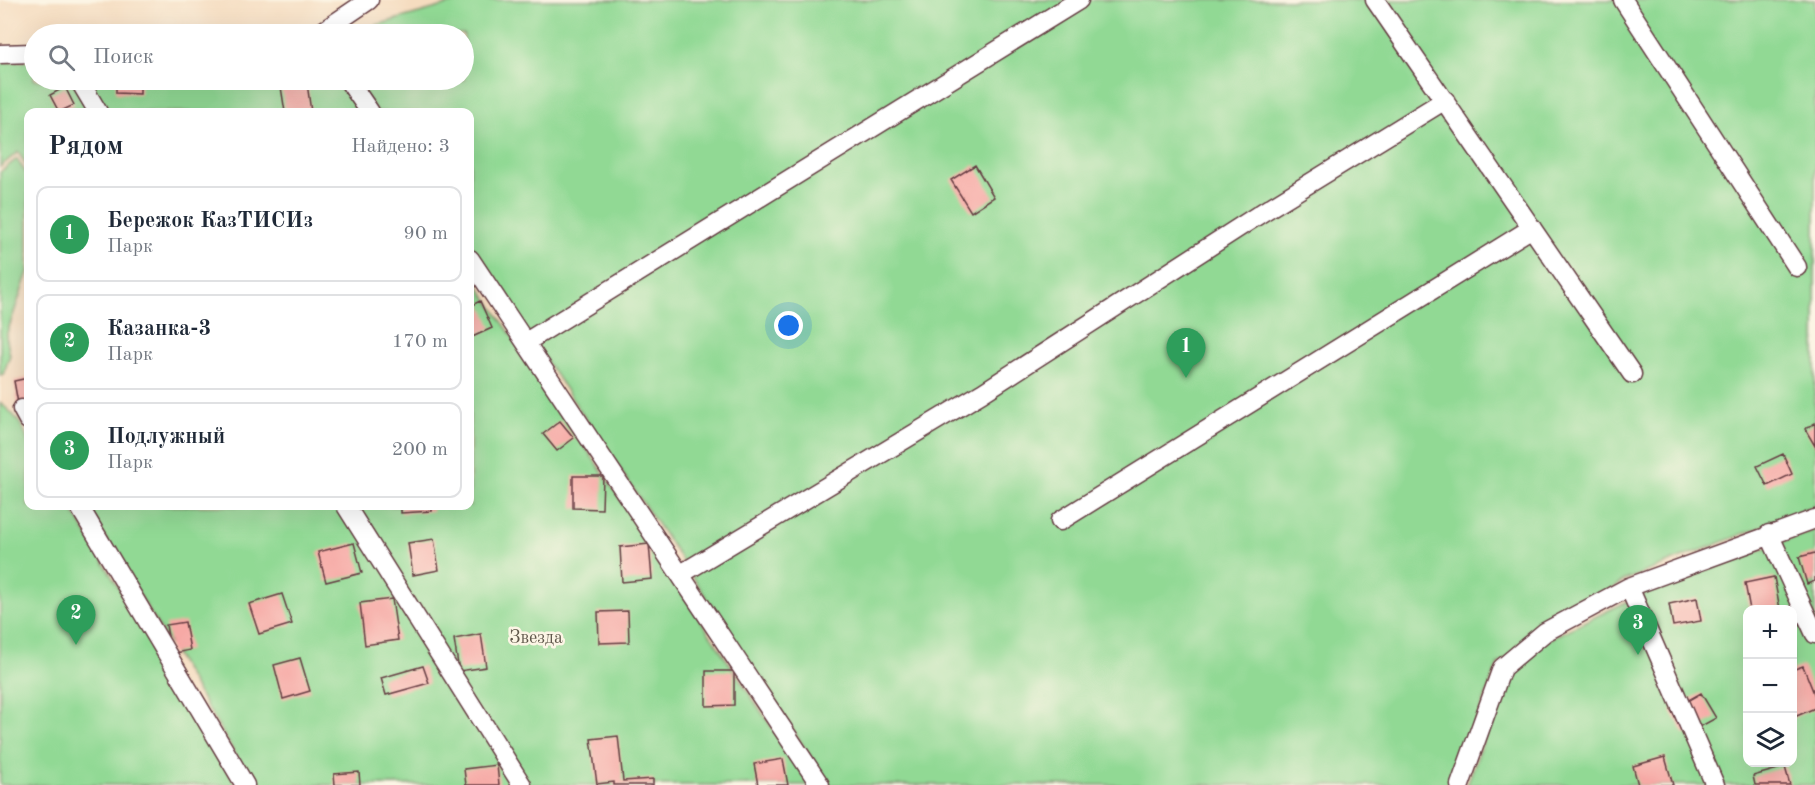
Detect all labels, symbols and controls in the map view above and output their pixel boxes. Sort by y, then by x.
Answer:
search box [24,24,474,90]
icon: search [45,41,78,74]
text: Поиск [93,46,154,68]
text: Рядом [48,134,123,160]
text: Найдено: 3 [351,137,450,157]
text: Бережок КазТИСИз [107,210,313,232]
text: 1 [64,224,75,244]
text: 90 m [403,224,448,244]
text: Парк [107,237,153,257]
your location [774,311,803,340]
text: Казанка-3 [107,318,211,340]
pin: 1 [1166,328,1206,378]
text: 2 [64,332,75,352]
text: 170 m [392,332,448,352]
text: Парк [107,345,153,365]
text: Подлужный [107,426,225,448]
text: 3 [64,440,75,460]
text: 200 m [392,440,448,460]
text: Парк [107,453,153,473]
pin: 2 [56,596,96,645]
map controls [1743,605,1797,767]
button: + [1743,605,1797,659]
pin: 3 [1618,606,1658,655]
park label: Звезда [509,629,563,647]
button: − [1743,659,1797,713]
button: layers [1743,713,1797,767]

